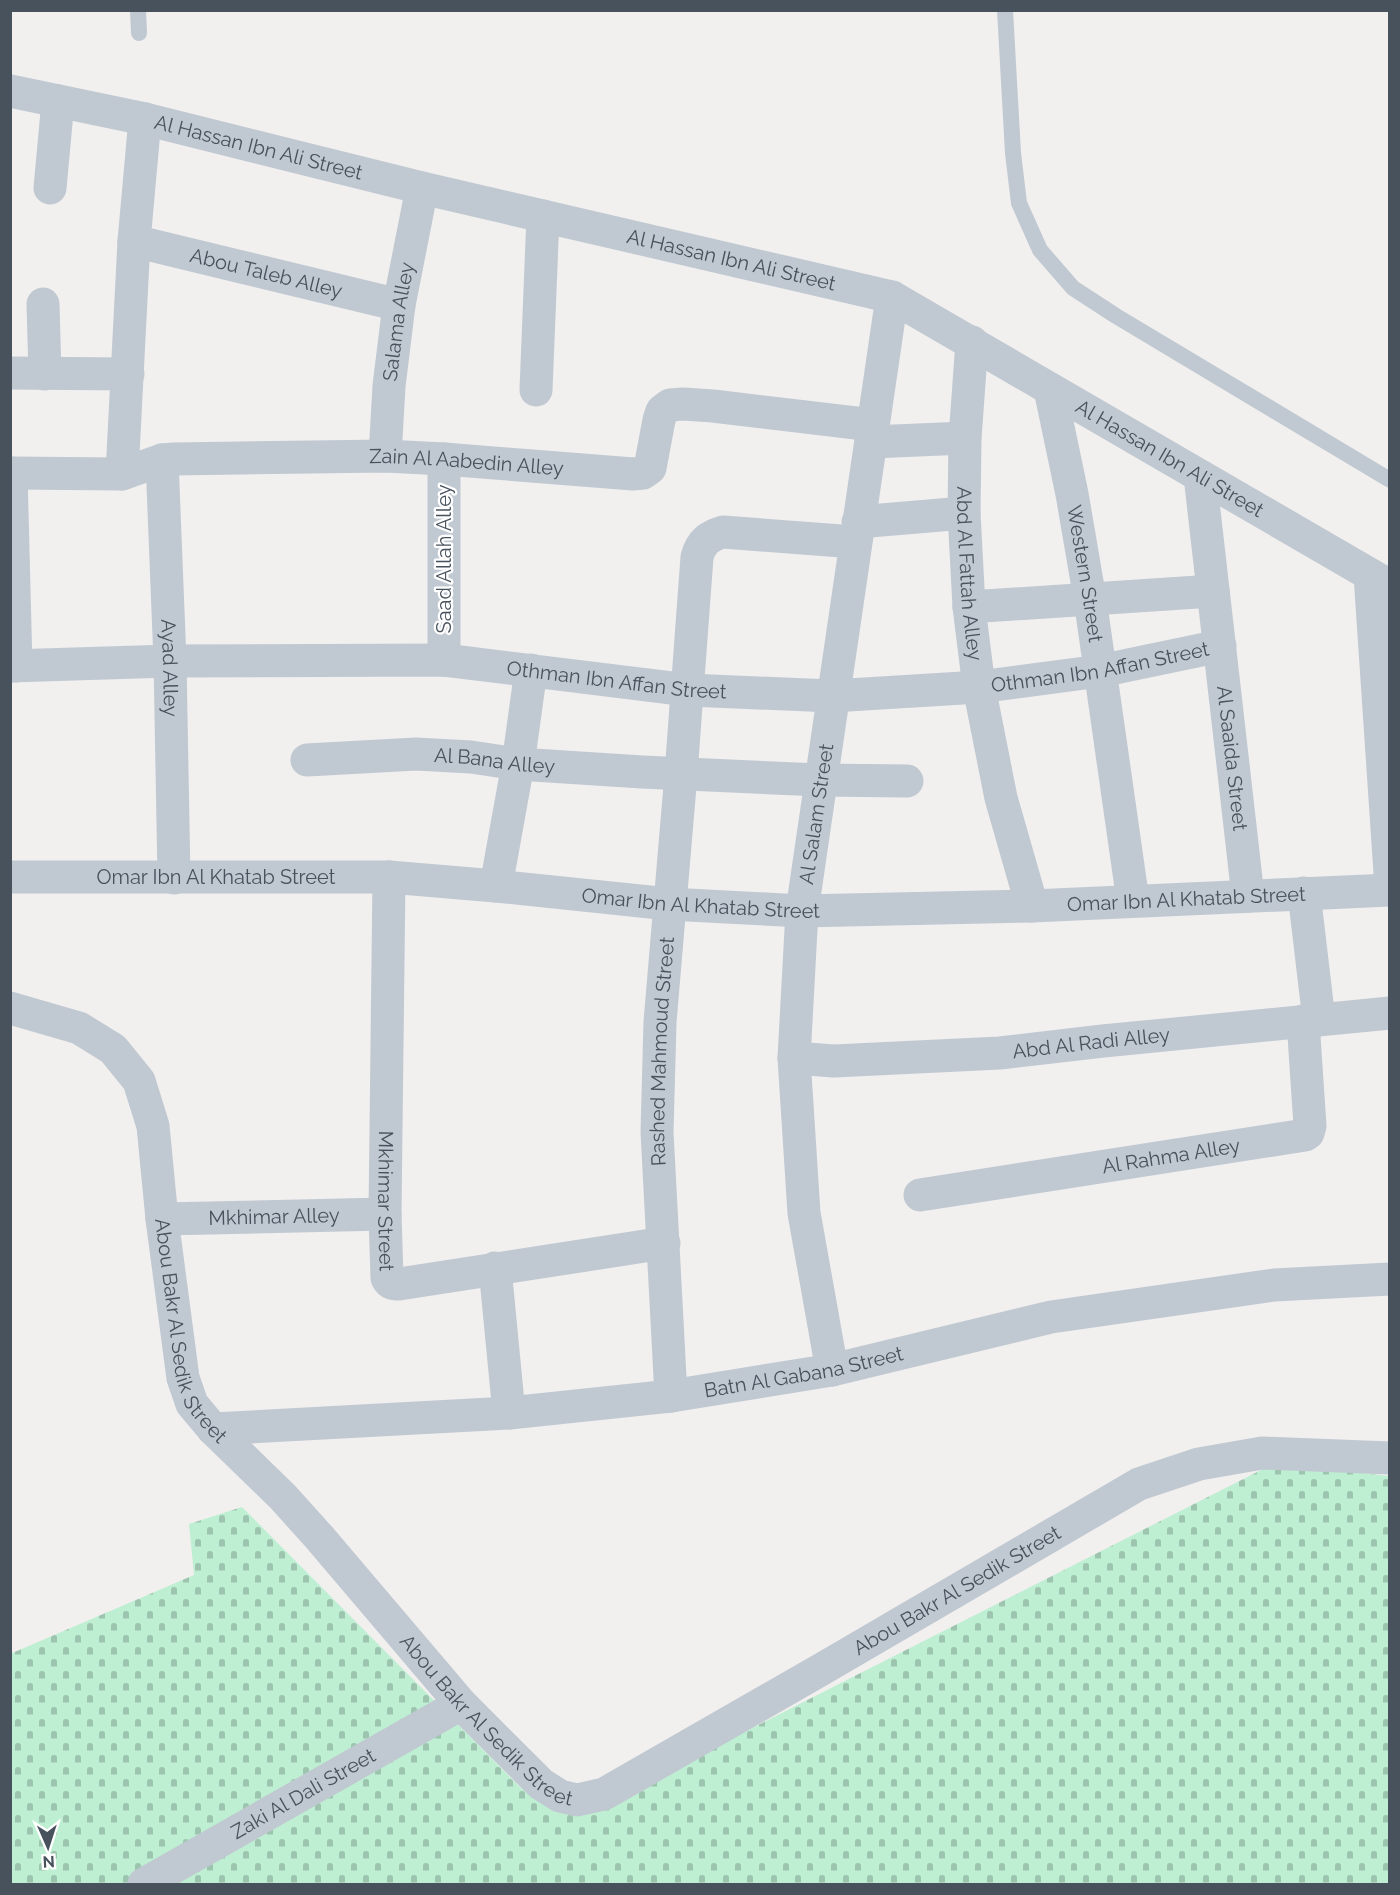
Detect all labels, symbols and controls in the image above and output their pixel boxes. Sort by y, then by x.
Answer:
street label: Al Hassan Ibn Ali Street [152,110,365,185]
street label: Al Hassan Ibn Ali Street [625,224,838,296]
street label: Abou Taleb Alley [188,243,345,303]
street label: Salama Alley [378,260,419,383]
street label: Al Hassan Ibn Ali Street [1071,394,1268,522]
street label: Zain Al Aabedin Alley [369,444,565,480]
street label: Saad Allah Alley [432,484,456,634]
street label: Abd Al Fattah Alley [952,486,988,662]
street label: Western Street [1062,503,1108,644]
street label: Ayad Alley [156,618,183,717]
street label: Othman Ibn Affan Street [990,637,1212,697]
street label: Othman Ibn Affan Street [506,656,727,704]
street label: Al Saaida Street [1212,684,1252,832]
street label: Al Salam Street [794,742,838,886]
street label: Al Bana Alley [433,743,556,778]
street label: Omar Ibn Al Khatab Street [97,865,336,889]
street label: Omar Ibn Al Khatab Street [1066,882,1306,916]
street label: Omar Ibn Al Khatab Street [581,883,820,923]
street label: Rashed Mahmoud Street [645,936,679,1167]
street label: Abd Al Radi Alley [1011,1023,1171,1063]
street label: Mkhimar Street [373,1131,399,1272]
street label: Al Rahma Alley [1100,1133,1242,1178]
street label: Mkhimar Alley [208,1203,340,1230]
street label: Abou Bakr Al Sedik Street [150,1217,232,1448]
street label: Batn Al Gabana Street [702,1341,906,1402]
street label: Abou Bakr Al Sedik Street [849,1520,1065,1660]
street label: Abou Bakr Al Sedik Street [395,1629,575,1811]
street label: Zaki Al Dali Street [227,1743,380,1844]
north arrow [18,1817,78,1877]
text: N [42,1852,55,1871]

